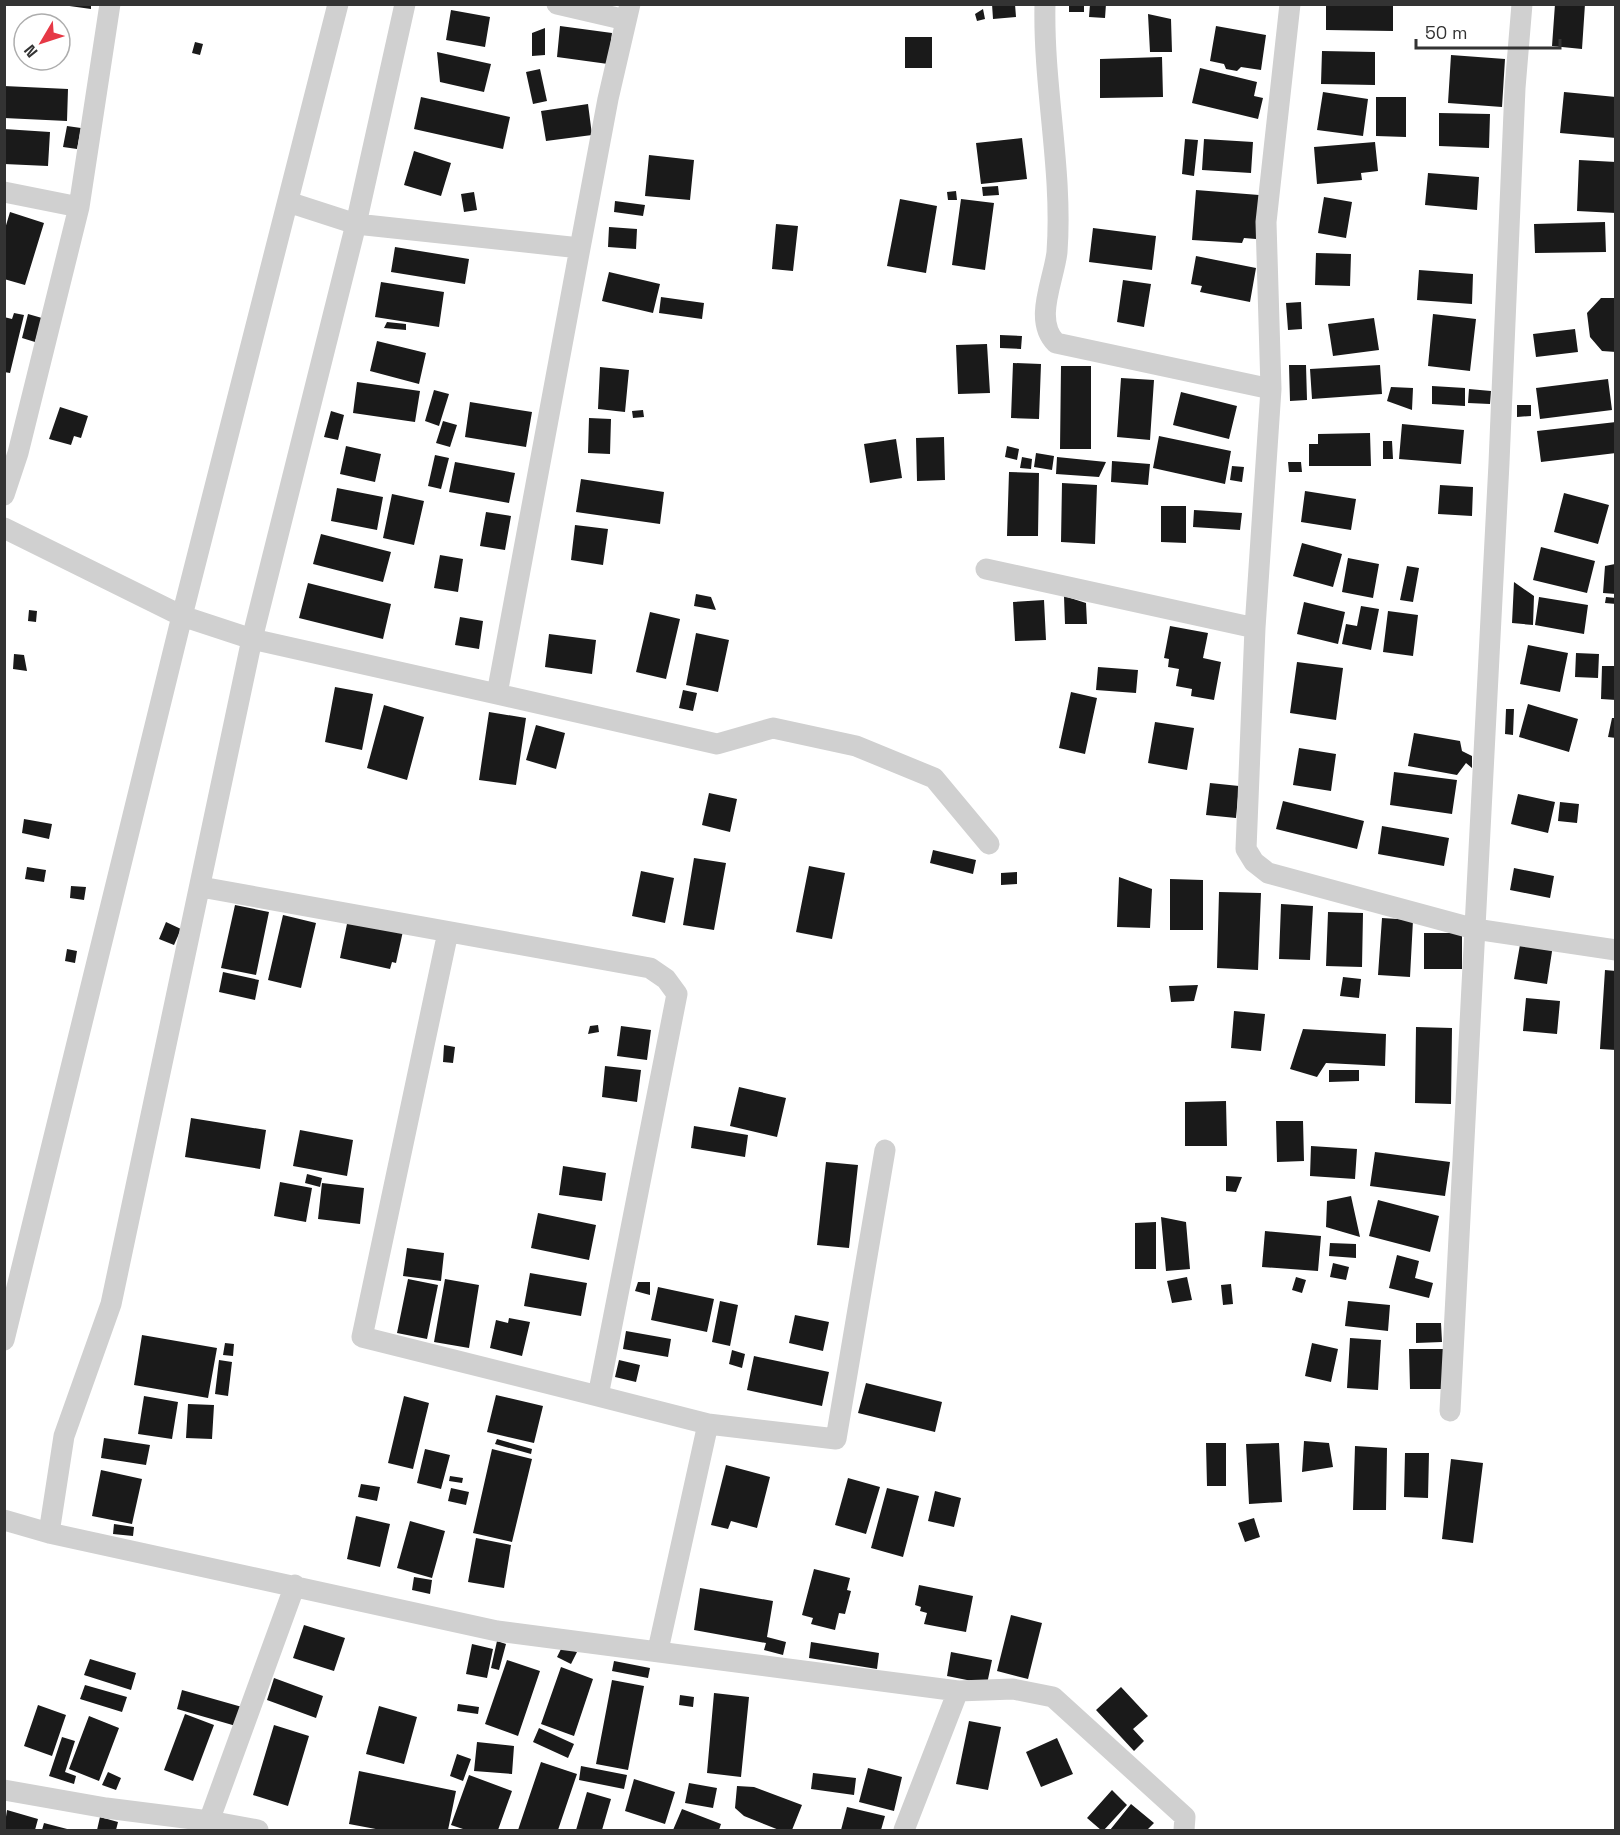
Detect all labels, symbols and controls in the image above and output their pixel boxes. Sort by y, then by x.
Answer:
north arrow [12,12,72,72]
scale bar [1416,12,1560,50]
text: 50 m [1425,21,1467,44]
text: N [19,40,42,62]

